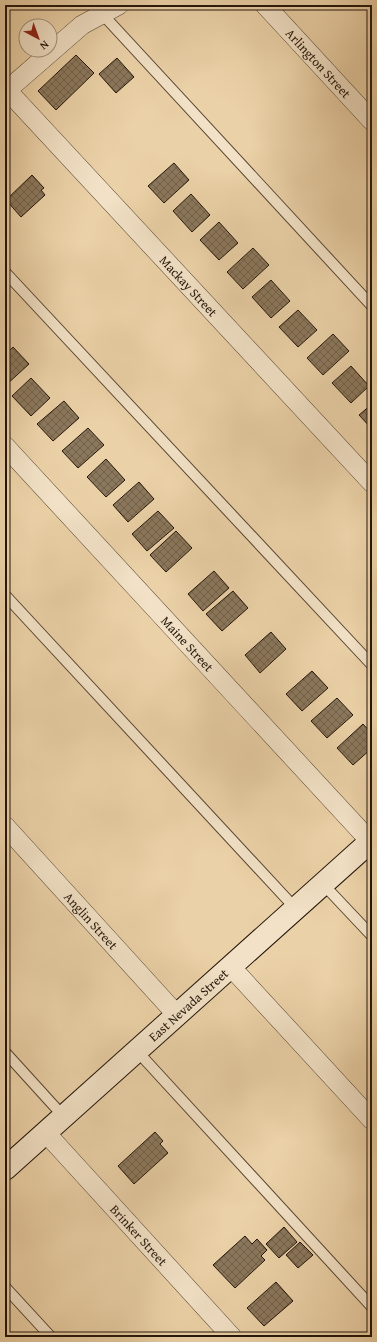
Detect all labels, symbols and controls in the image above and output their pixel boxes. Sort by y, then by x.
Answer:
north arrow [18,18,58,58]
street label: Arlington Street [282,24,356,102]
text: N [36,37,53,54]
street label: Mackay Street [155,251,222,321]
street label: Maine Street [157,612,218,676]
street label: Anglin Street [60,888,123,954]
street label: East Nevada Street [144,964,233,1046]
street label: Brinker Street [106,1200,172,1270]

